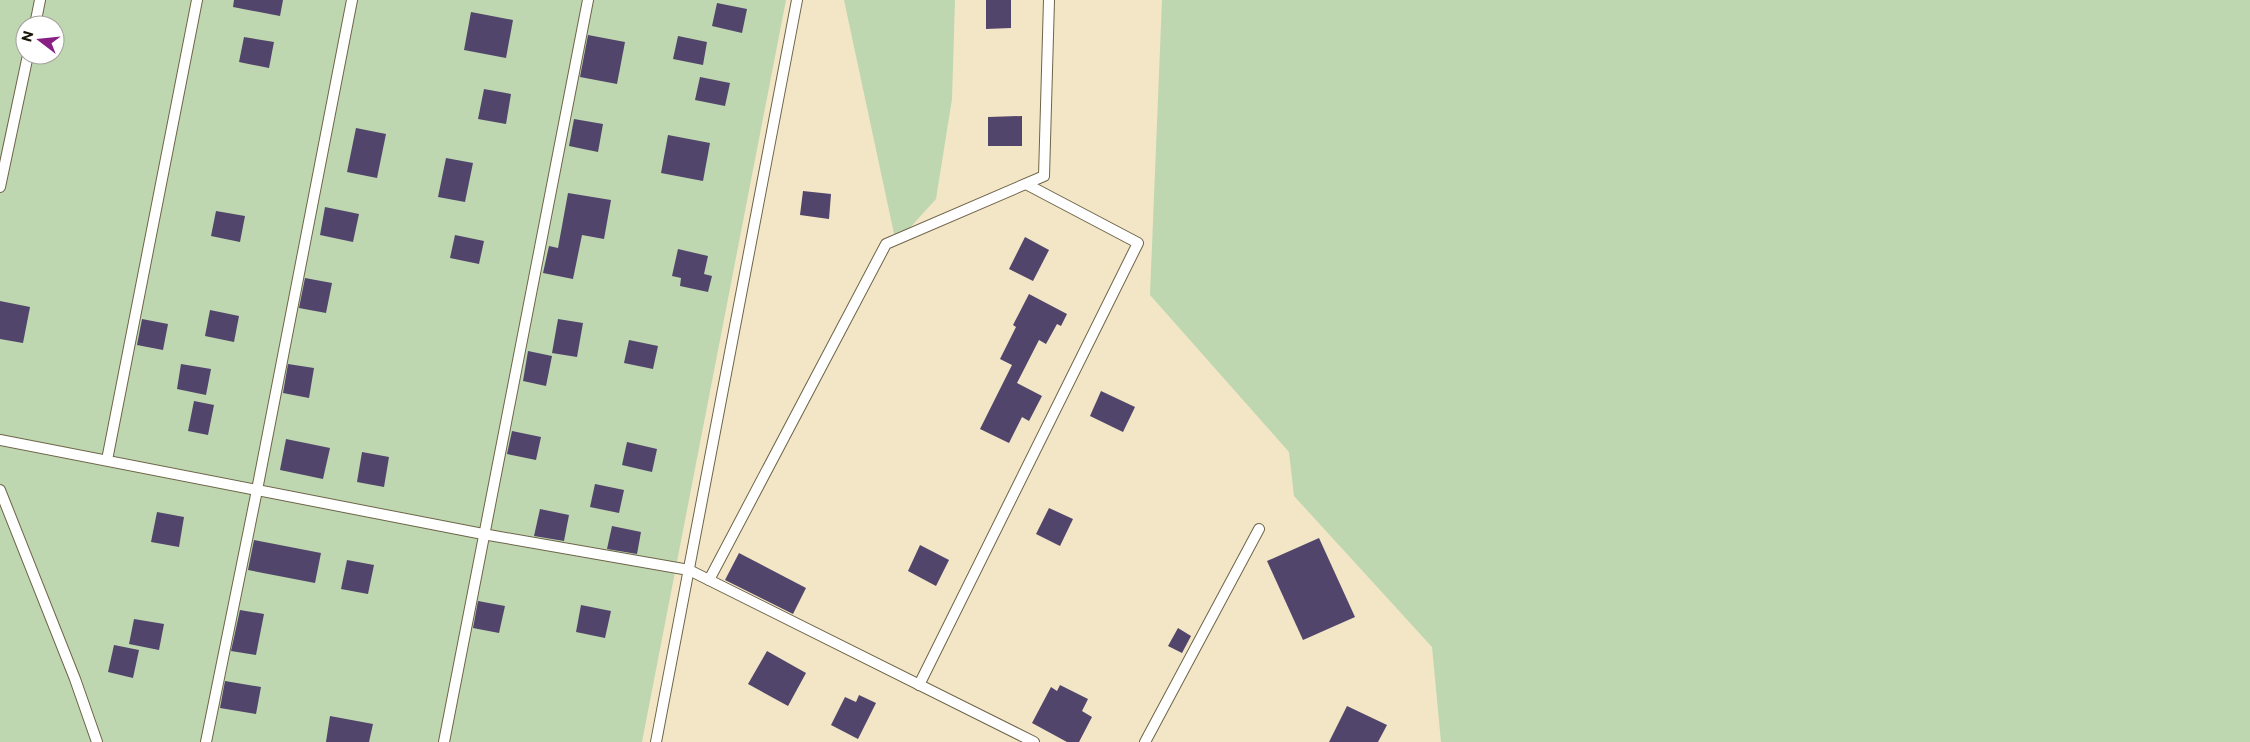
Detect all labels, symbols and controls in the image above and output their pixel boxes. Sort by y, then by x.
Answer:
north arrow [15,15,65,65]
text: N [17,29,37,44]

